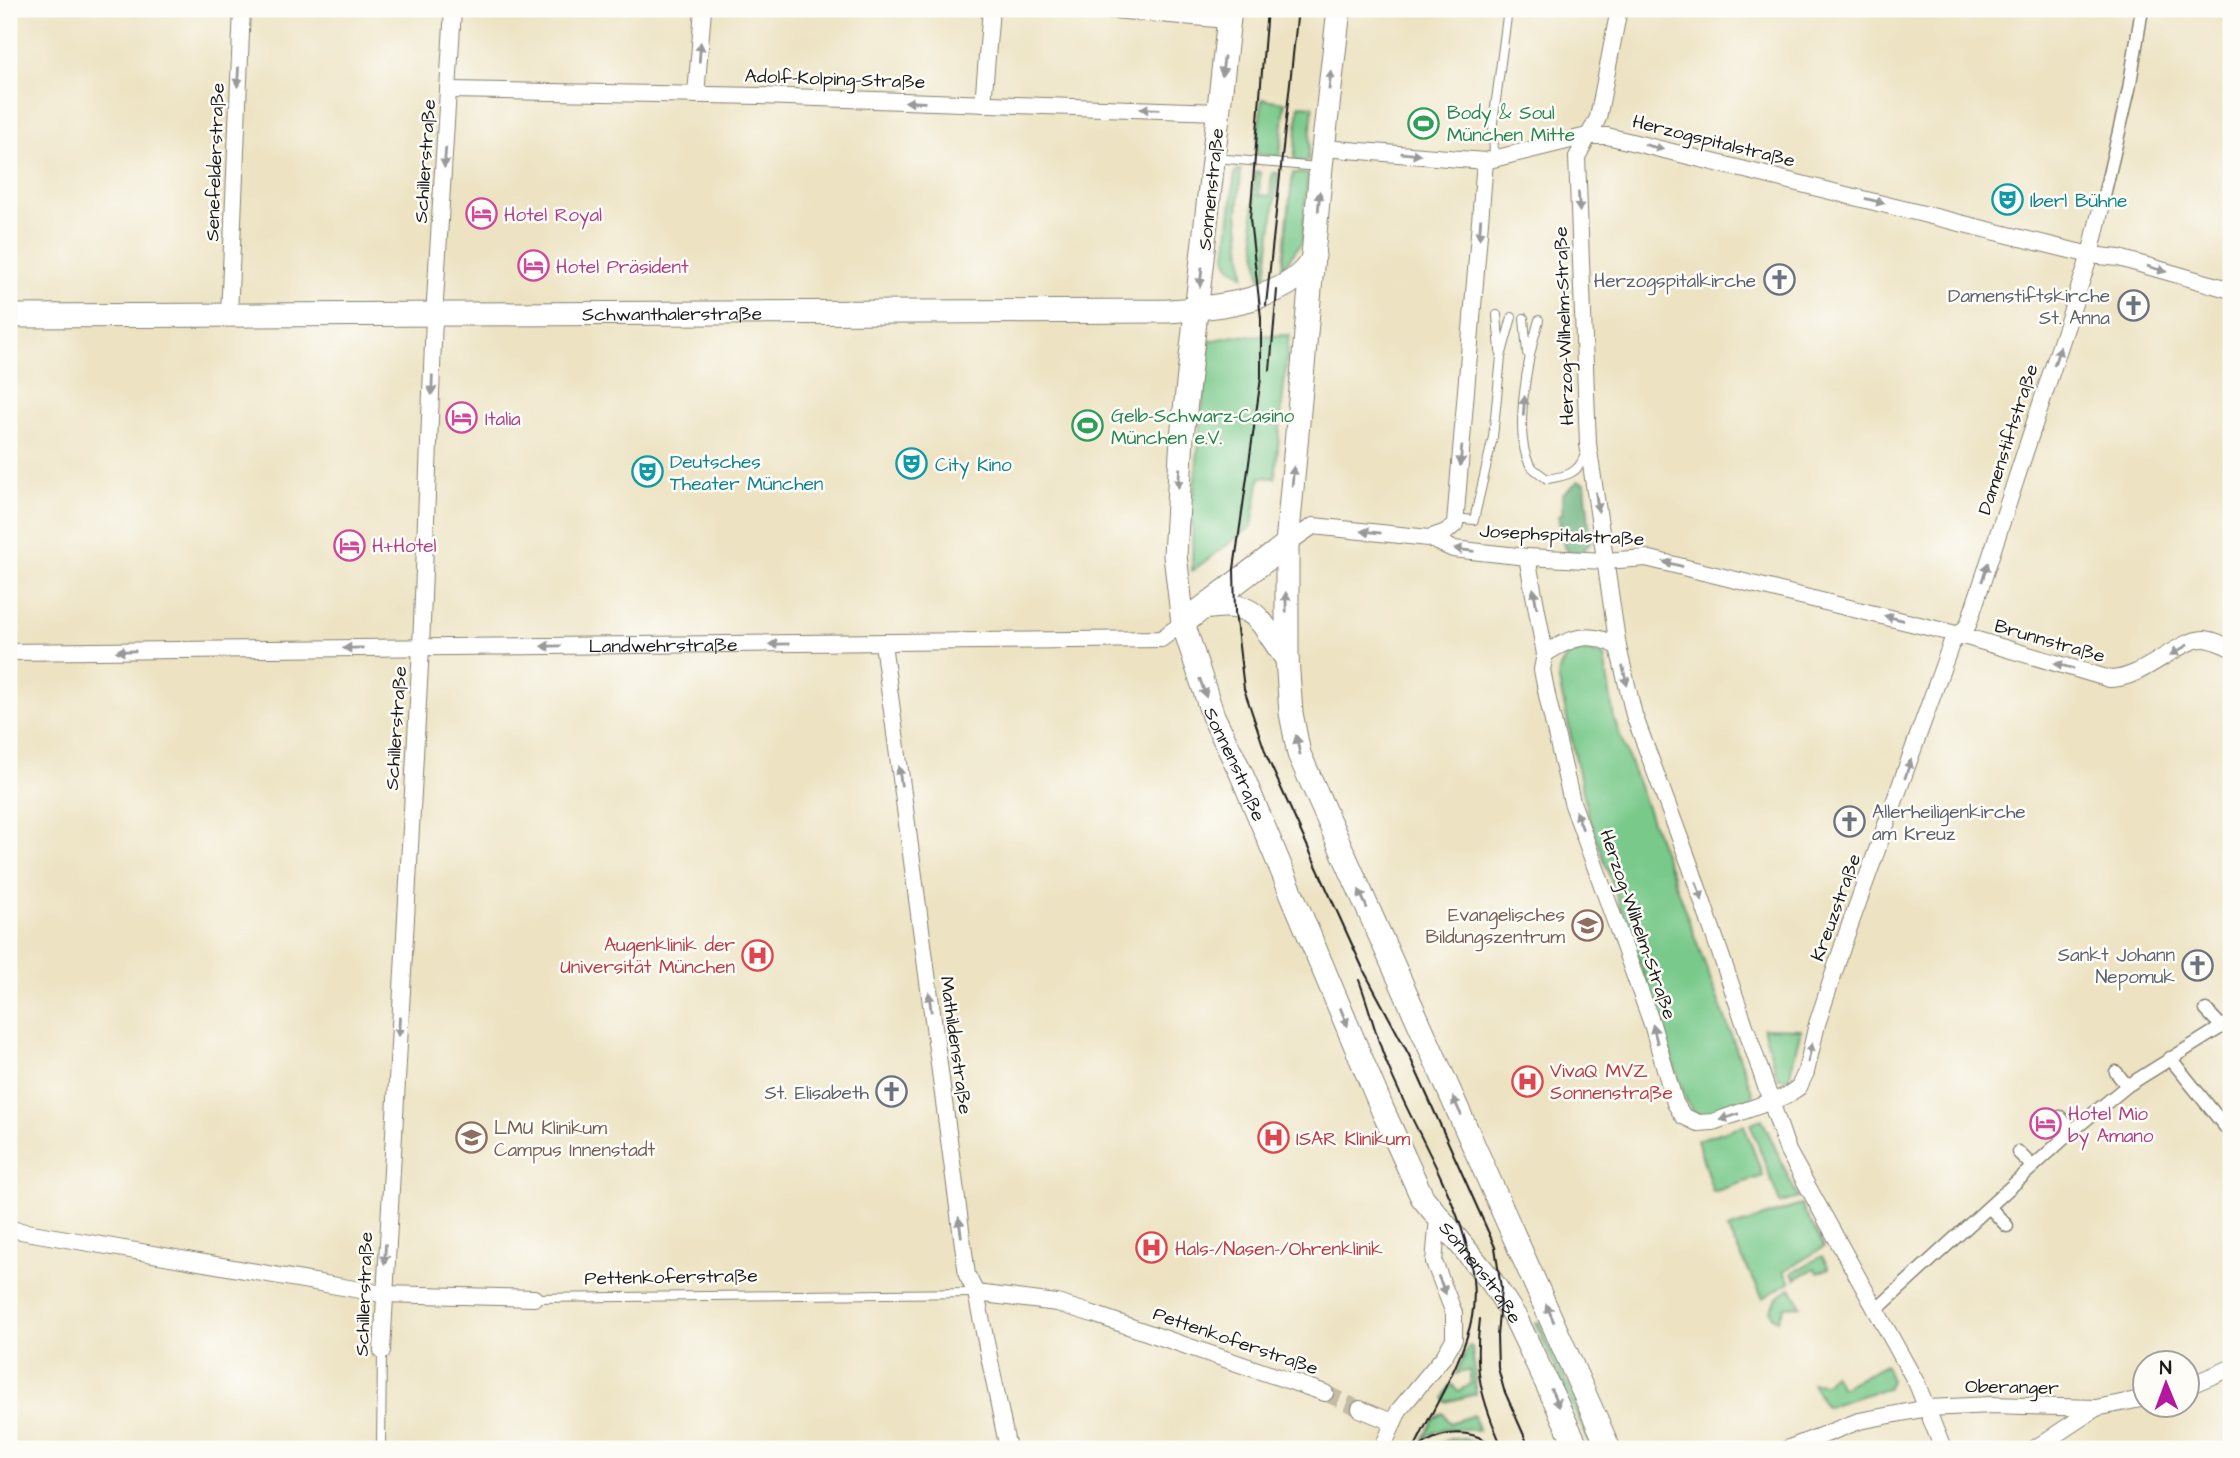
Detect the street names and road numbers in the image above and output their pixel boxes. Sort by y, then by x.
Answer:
street label: Adolf-Kolping-Straße [744,63,926,97]
street label: Senefelderstraße [199,82,232,242]
street label: Schillerstraße [408,98,443,224]
street label: Herzogspitalstraße [1629,108,1798,176]
street label: Sonnenstraße [1192,127,1231,252]
street label: Herzog-Wilhelm-Straße [1548,226,1582,426]
street label: Schwanthalerstraße [582,301,762,329]
street label: Damenstiftstraße [1971,361,2045,518]
street label: Josephspitalstraße [1479,518,1645,553]
street label: Brunnstraße [1991,613,2108,670]
street label: Landwehrstraße [588,632,738,660]
street label: Schillerstraße [379,665,414,791]
street label: Sonnenstraße [1196,704,1272,826]
street label: Herzog-Wilhelm-Straße [1591,826,1683,1023]
street label: Kreuzstraße [1804,850,1868,965]
street label: Mathildenstraße [932,974,979,1116]
street label: Sonnenstraße [1432,1216,1528,1329]
street label: Schillerstraße [349,1231,380,1357]
street label: Pettenkoferstraße [584,1262,758,1293]
street label: Pettenkoferstraße [1149,1300,1322,1382]
street label: Oberanger [1965,1373,2060,1403]

